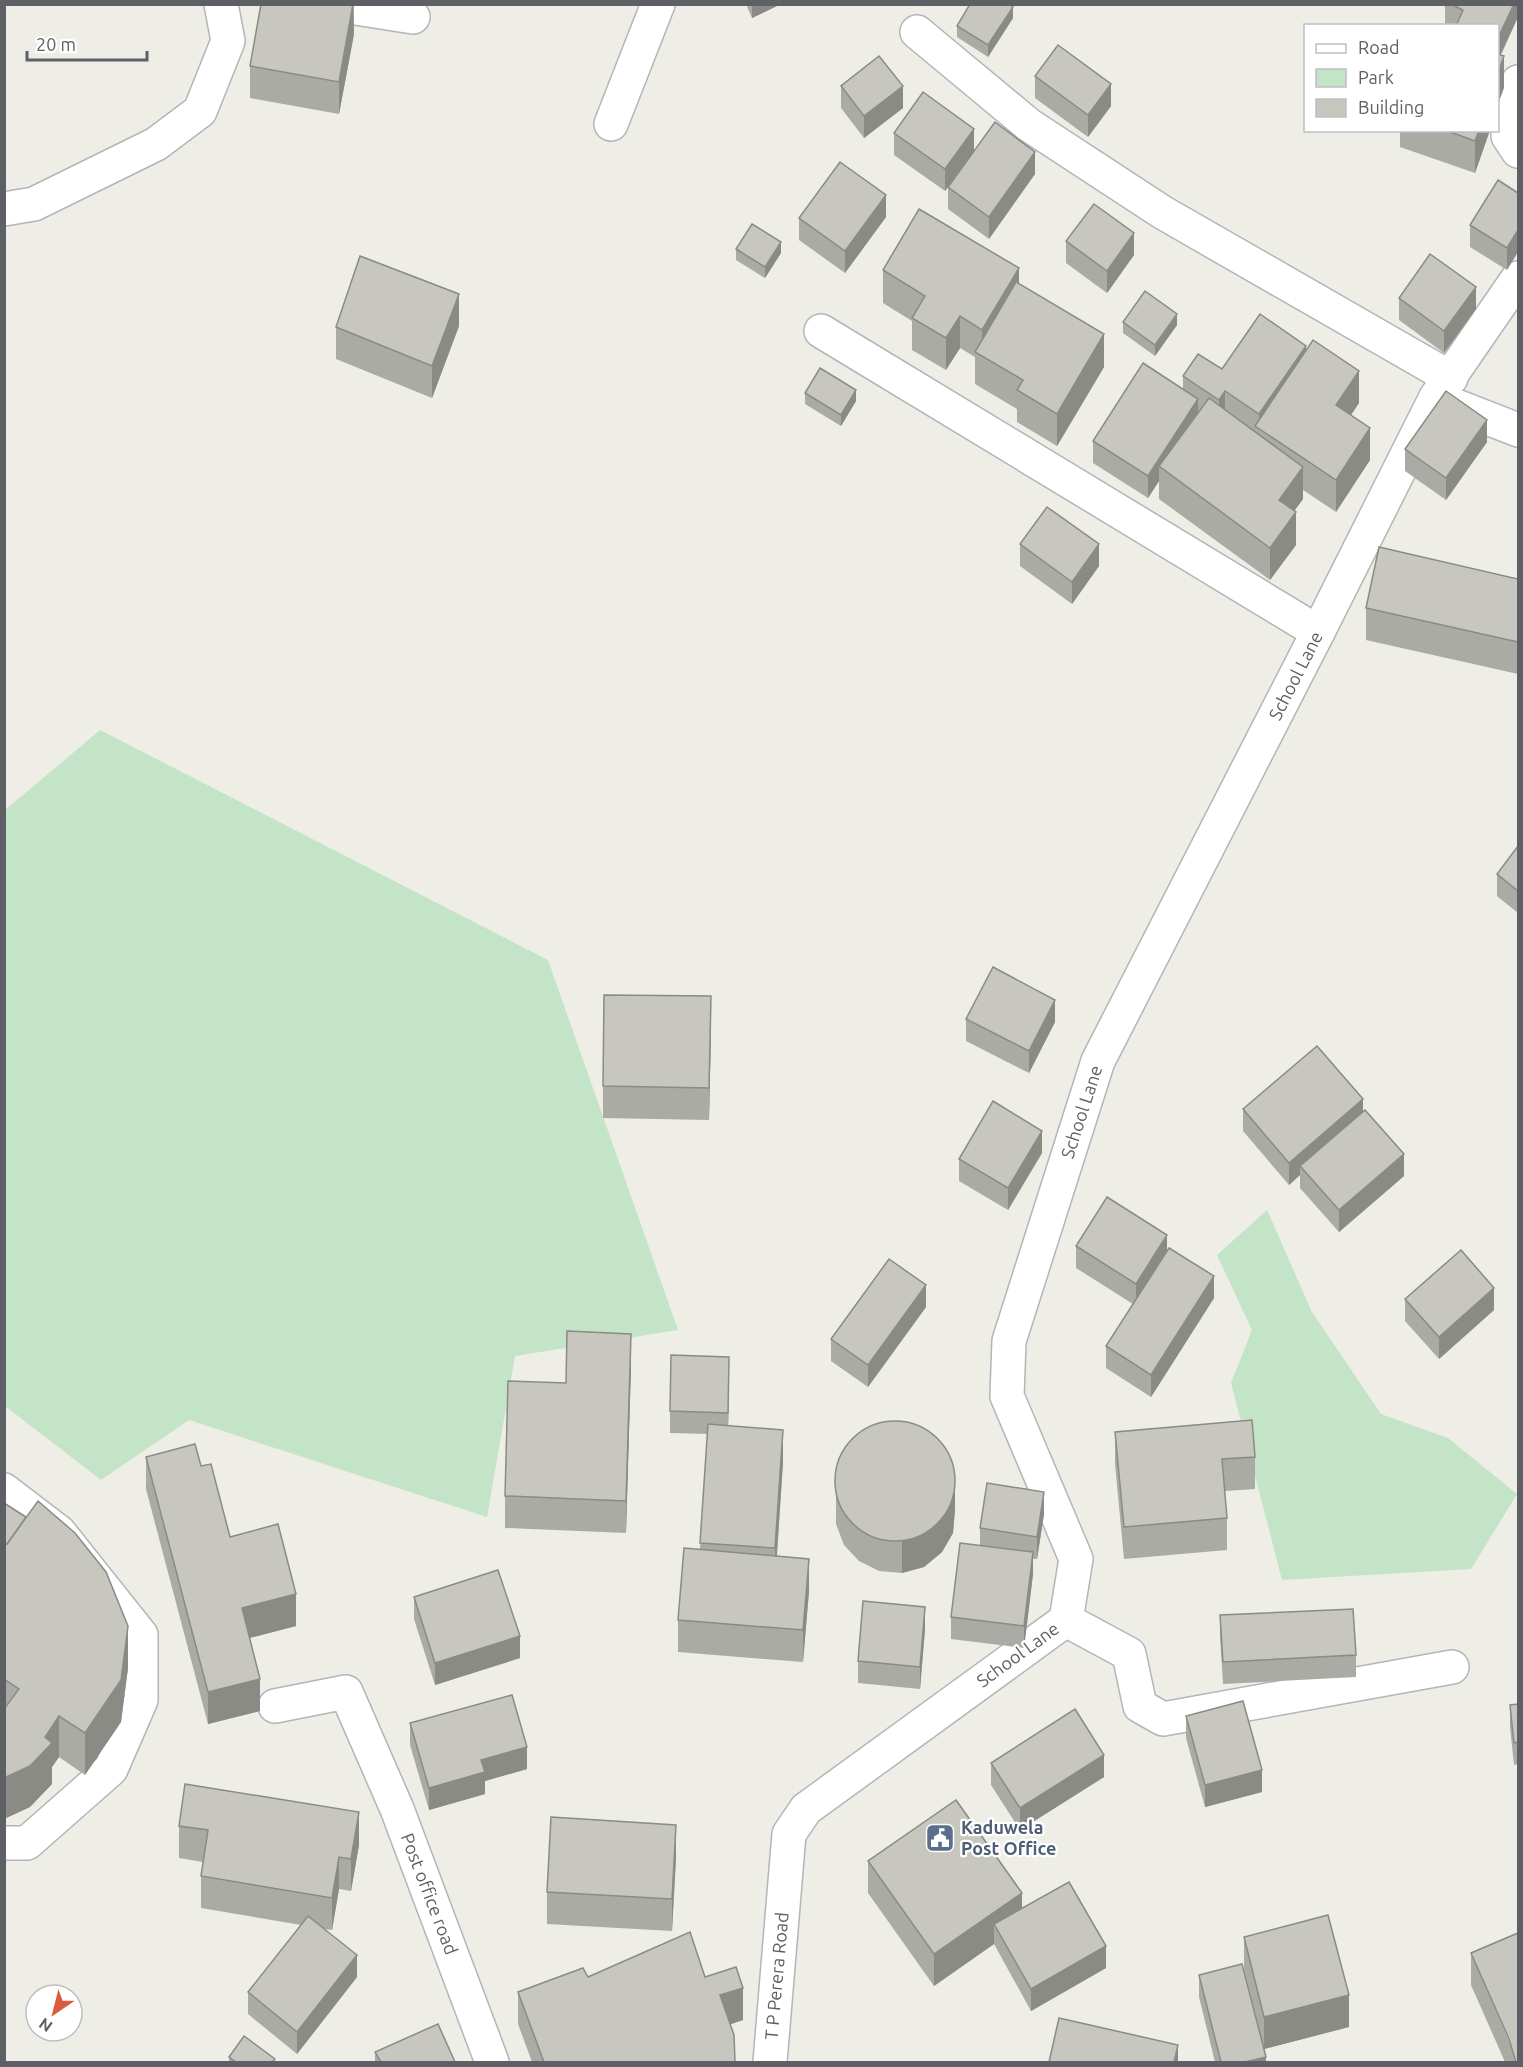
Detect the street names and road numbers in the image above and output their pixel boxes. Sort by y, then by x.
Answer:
street label: School Lane [1264,628,1326,723]
street label: School Lane [1057,1063,1105,1161]
street label: School Lane [972,1618,1062,1691]
street label: Post office road [398,1830,462,1957]
street label: T P Perera Road [760,1911,792,2040]

